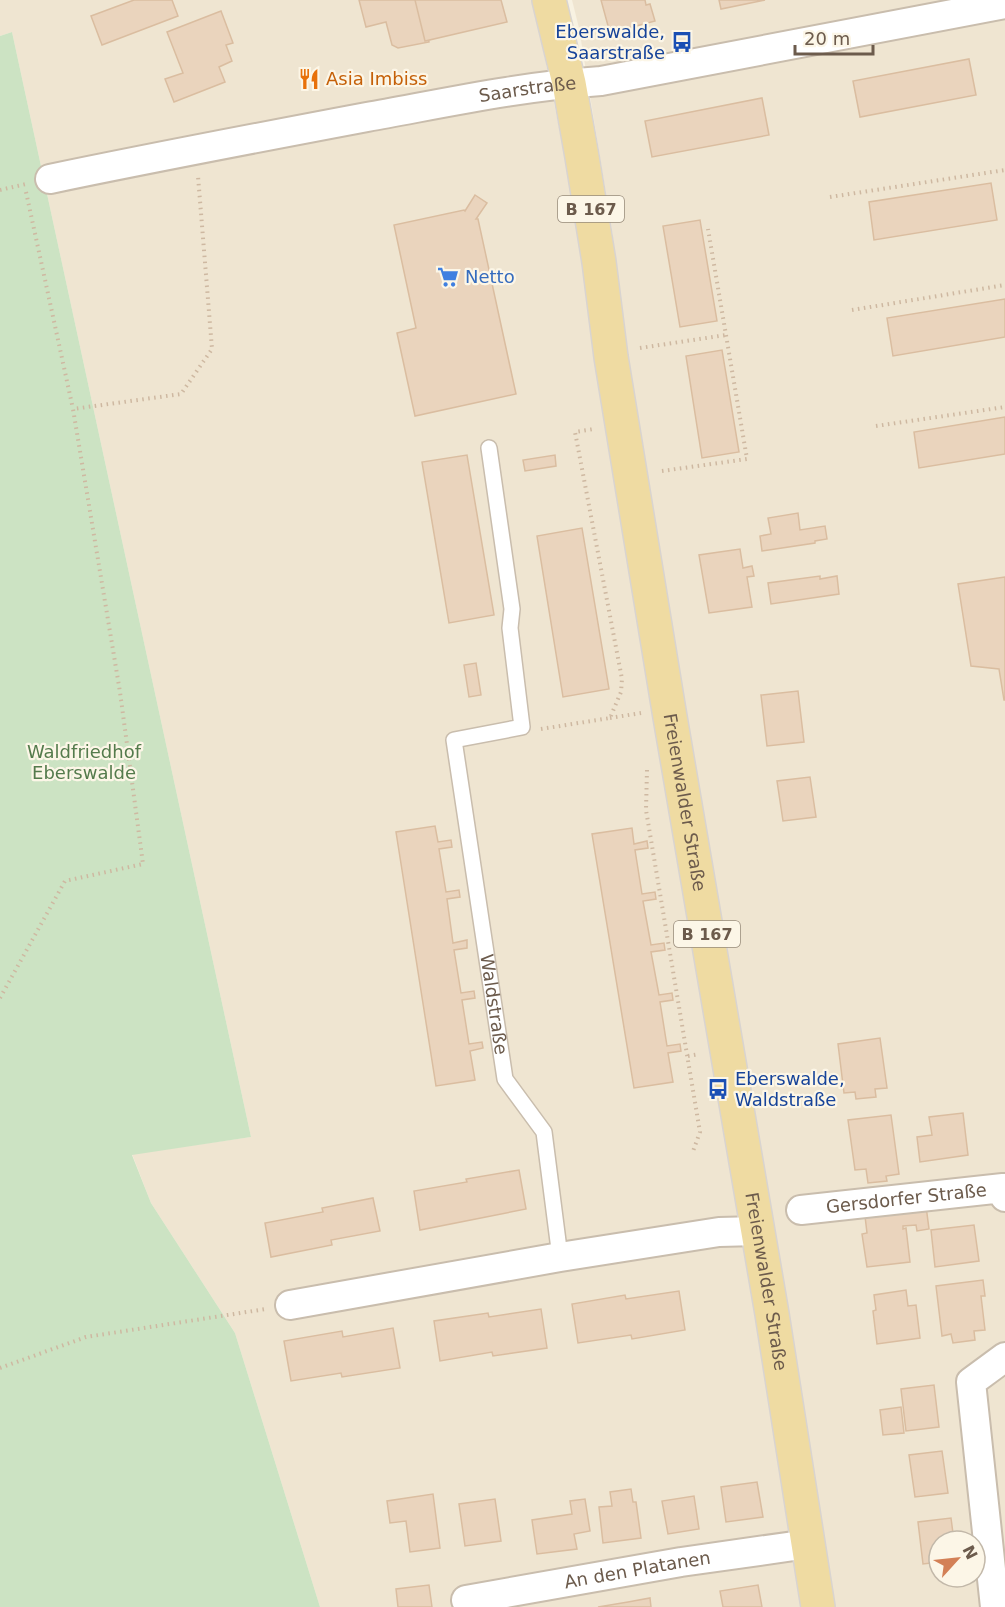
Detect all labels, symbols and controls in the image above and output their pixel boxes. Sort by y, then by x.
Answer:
scale bar [795,18,873,56]
place label: Eberswalde, Saarstraße [555,21,665,63]
text: 20 m [804,28,850,49]
bus stop icon: Eberswalde, Saarstraße [670,30,694,54]
restaurant icon: Asia Imbiss [297,67,321,91]
place label: Asia Imbiss [326,68,427,89]
street label: Saarstraße [477,72,577,106]
road number: B 167 [558,196,624,222]
supermarket icon: Netto [436,265,460,289]
place label: Netto [465,266,515,287]
street label: Freienwalder Straße [660,712,711,893]
park label: Waldfriedhof Eberswalde [27,741,142,783]
road number: B 167 [674,921,740,947]
street label: Waldstraße [476,953,512,1056]
place label: Eberswalde, Waldstraße [735,1068,845,1110]
bus stop icon: Eberswalde, Waldstraße [706,1077,730,1101]
street label: Gersdorfer Straße [825,1179,988,1217]
street label: Freienwalder Straße [741,1191,792,1372]
north arrow [927,1529,987,1589]
text: N [958,1542,981,1563]
street label: An den Platanen [563,1547,712,1592]

